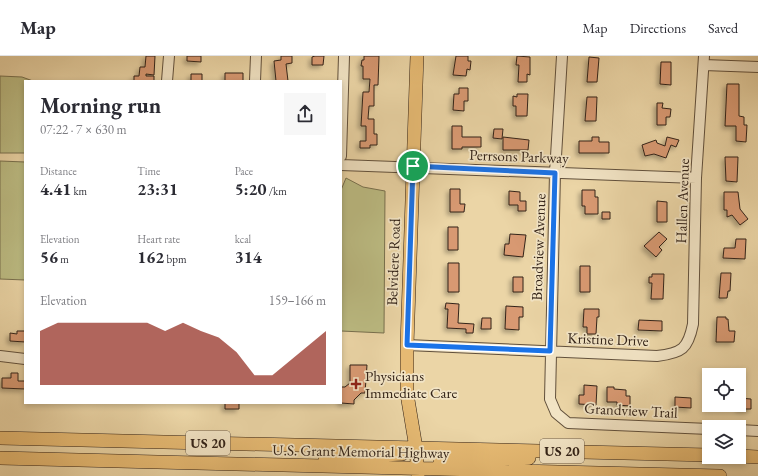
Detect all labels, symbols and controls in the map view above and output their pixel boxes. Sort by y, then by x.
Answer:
text: Map [20,15,56,40]
text: Map [582,19,608,37]
text: Directions [630,19,686,37]
text: Saved [708,19,738,37]
text: Morning run [40,91,161,120]
button: share [284,93,326,135]
text: 07:22 · 7 × 630 m [40,121,127,138]
street label: Perrsons Parkway [469,145,569,167]
pin [396,149,430,183]
icon: arrive [402,155,424,177]
street label: Hallen Avenue [671,158,693,244]
text: Distance [40,164,77,178]
text: Time [137,164,160,178]
text: Pace [235,164,253,178]
text: 4.41 [40,178,71,200]
text: 23:31 [137,178,178,200]
text: 5:20 [235,178,266,200]
text: km [71,184,87,198]
text: /km [266,184,287,198]
street label: Broadview Avenue [527,193,549,301]
street label: Belvidere Road [382,218,404,306]
text: Elevation [40,232,80,246]
text: Heart rate [137,232,180,246]
text: kcal [235,232,251,246]
text: 56 [40,246,58,268]
text: 162 [137,246,164,268]
text: 314 [235,246,262,268]
text: m [58,252,69,266]
text: bpm [164,252,186,266]
text: Elevation [40,292,87,309]
text: 159–166 m [269,292,326,309]
street label: Kristine Drive [567,328,649,350]
place label: Physicians Immediate Care [365,366,458,402]
map controls [702,368,746,464]
button: locate [702,368,746,412]
marker: Physicians Immediate Care [350,378,362,390]
street label: Grandview Trail [584,398,679,422]
button: layers [702,420,746,464]
road number: US 20 [186,431,230,455]
road number: US 20 [540,439,584,463]
street label: U.S. Grant Memorial Highway [272,440,450,462]

